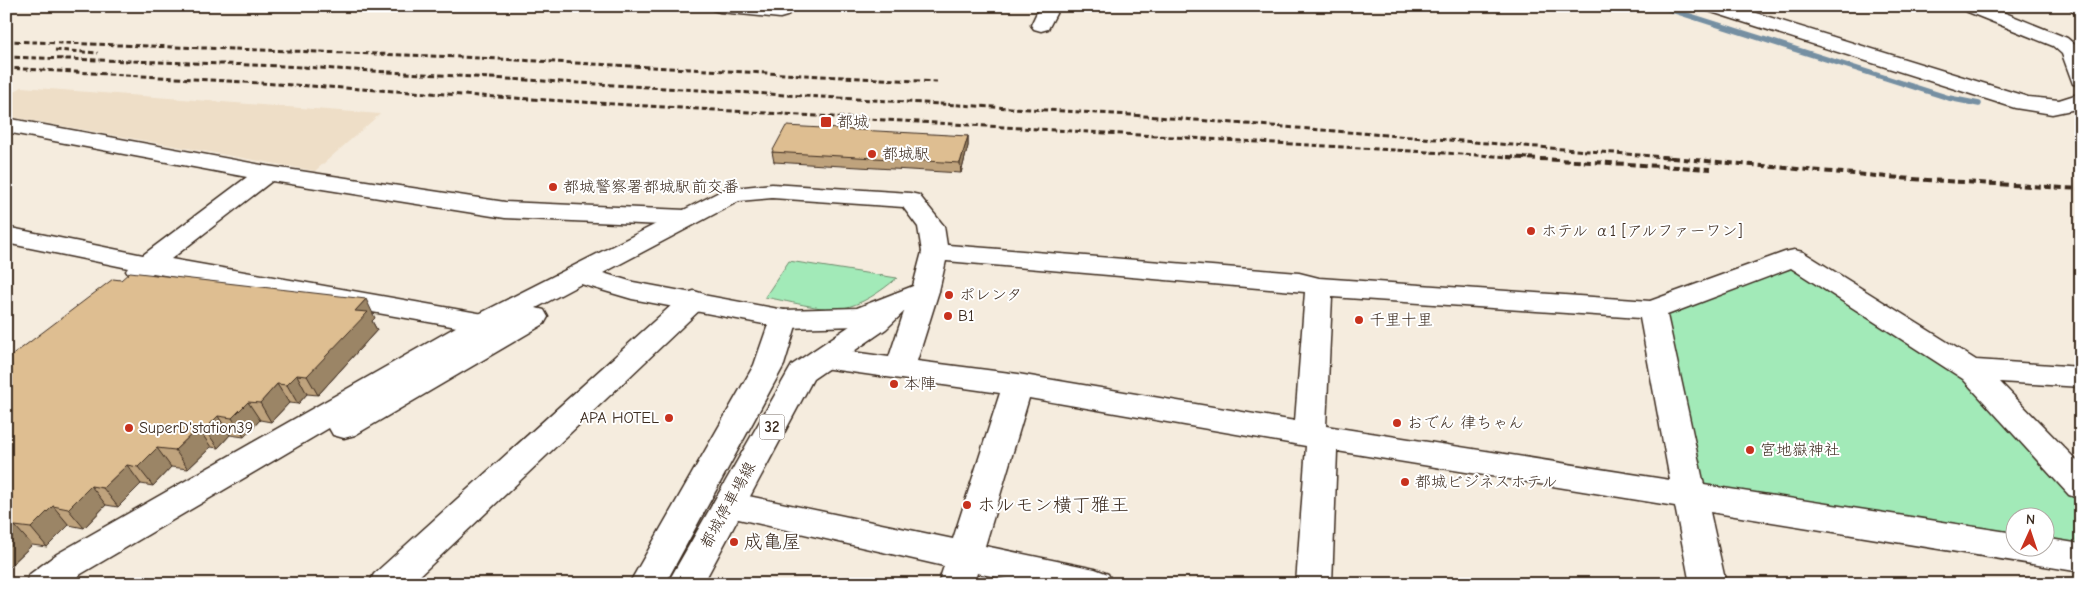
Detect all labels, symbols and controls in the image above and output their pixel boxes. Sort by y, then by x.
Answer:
place label: 都城 [837,113,869,131]
marker: 都城 [819,115,833,129]
place label: 都城駅 [882,145,930,163]
marker: 都城駅 [866,148,878,160]
place label: 都城警察署都城駅前交番 [563,178,739,196]
marker: 都城警察署都城駅前交番 [547,181,559,193]
place label: ホテル α1 [アルファーワン] [1541,222,1743,240]
marker: ホテル α1 [アルファーワン] [1525,225,1537,237]
place label: ポレンタ [959,286,1022,304]
marker: ポレンタ [943,289,955,301]
place label: B1 [958,307,974,325]
marker: B1 [942,310,954,322]
place label: 千里十里 [1369,311,1433,329]
marker: 千里十里 [1353,314,1365,326]
place label: 本陣 [904,375,936,393]
marker: 本陣 [888,378,900,390]
place label: APA HOTEL [580,409,659,427]
marker: APA HOTEL [663,412,675,424]
road number: 32 [760,414,784,440]
place label: おでん 律ちゃん [1407,414,1524,432]
marker: おでん 律ちゃん [1391,417,1403,429]
place label: SuperD'station39 [139,419,253,437]
marker: SuperD'station39 [123,422,135,434]
place label: 宮地嶽神社 [1760,441,1840,459]
marker: 宮地嶽神社 [1744,444,1756,456]
street label: 都城停車場線 [697,459,759,551]
place label: 都城ビジネスホテル [1415,473,1558,491]
marker: 都城ビジネスホテル [1399,476,1411,488]
place label: ホルモン横丁雅王 [977,494,1129,516]
marker: ホルモン横丁雅王 [961,499,973,511]
north arrow [2004,508,2054,558]
text: N [2026,511,2036,528]
place label: 成亀屋 [744,531,801,553]
marker: 成亀屋 [728,536,740,548]

